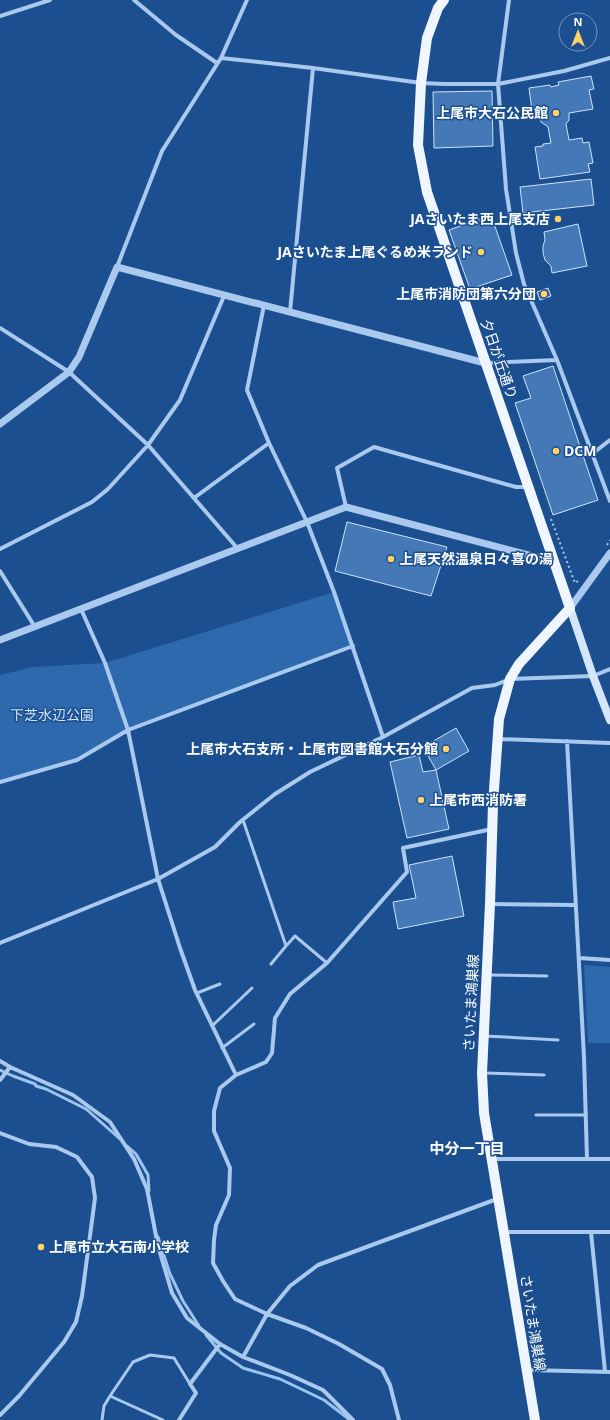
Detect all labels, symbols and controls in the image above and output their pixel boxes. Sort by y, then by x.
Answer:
north arrow [558,12,598,52]
text: N [574,14,582,29]
place label: 上尾市大石公民館 [436,103,548,122]
marker: 上尾市大石公民館 [551,108,561,118]
place label: JAさいたま西上尾支店 [408,209,550,228]
marker: JAさいたま西上尾支店 [553,214,563,224]
place label: JAさいたま上尾ぐるめ米ランド [275,242,473,261]
marker: JAさいたま上尾ぐるめ米ランド [476,247,486,257]
place label: 上尾市消防団第六分団 [396,284,536,303]
marker: 上尾市消防団第六分団 [539,289,549,299]
street label: 夕日が丘通り [477,316,522,402]
place label: DCM [564,441,596,460]
marker: DCM [551,446,561,456]
place label: 上尾天然温泉日々喜の湯 [399,549,553,568]
marker: 上尾天然温泉日々喜の湯 [386,554,396,564]
park label: 下芝水辺公園 [10,705,94,724]
place label: 上尾市大石支所・上尾市図書館大石分館 [186,739,438,758]
marker: 上尾市大石支所・上尾市図書館大石分館 [441,744,451,754]
place label: 上尾市西消防署 [429,790,527,809]
marker: 上尾市西消防署 [416,795,426,805]
street label: さいたま鴻巣線 [458,954,483,1052]
district label: 中分一丁目 [429,1138,505,1158]
place label: 上尾市立大石南小学校 [49,1237,189,1256]
marker: 上尾市立大石南小学校 [36,1242,46,1252]
street label: さいたま鴻巣線 [516,1273,551,1373]

